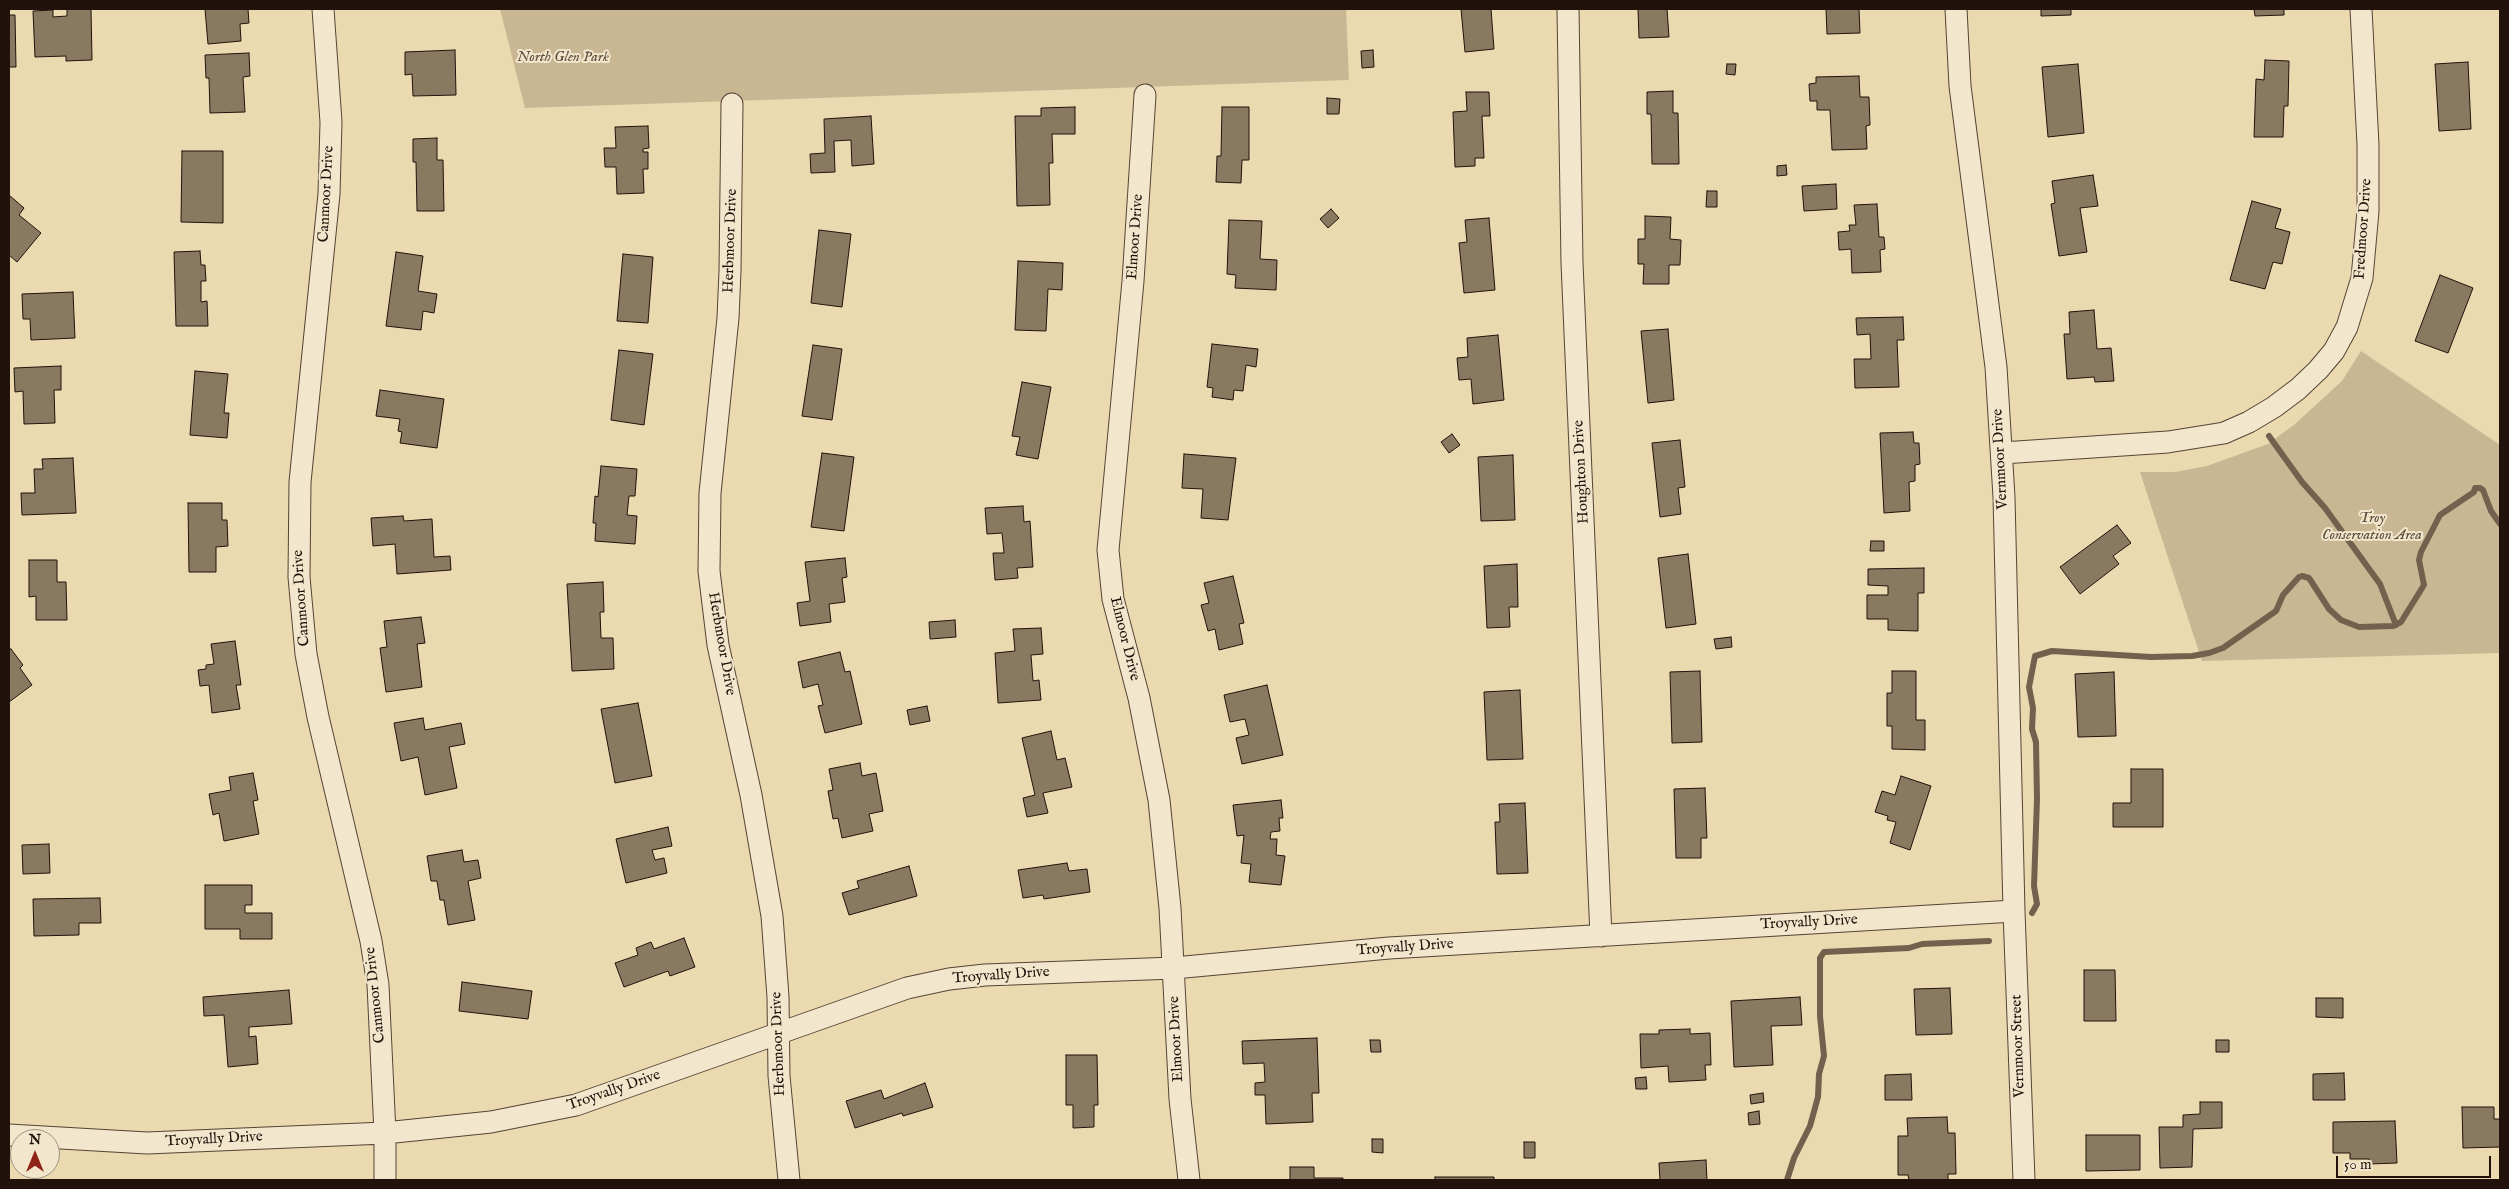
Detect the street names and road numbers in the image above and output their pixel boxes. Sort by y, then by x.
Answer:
street label: Canmoor Drive [315,145,339,243]
street label: Fredmoor Drive [2351,178,2377,280]
street label: Herbmoor Drive [720,189,742,293]
street label: Elmoor Drive [1124,194,1148,280]
street label: Vernmoor Drive [1989,408,2013,510]
street label: Houghton Drive [1570,420,1594,524]
street label: Canmoor Drive [290,549,314,647]
street label: Herbmoor Drive [703,591,739,697]
street label: Elmoor Drive [1105,595,1143,683]
street label: Troyvally Drive [1760,911,1858,935]
street label: Troyvally Drive [1356,936,1454,960]
street label: Canmoor Drive [362,946,390,1044]
street label: Troyvally Drive [952,964,1050,988]
street label: Herbmoor Drive [768,992,790,1096]
street label: Vernmoor Street [2008,994,2030,1098]
street label: Elmoor Drive [1166,996,1188,1082]
street label: Troyvally Drive [565,1067,663,1115]
street label: Troyvally Drive [165,1128,263,1152]

